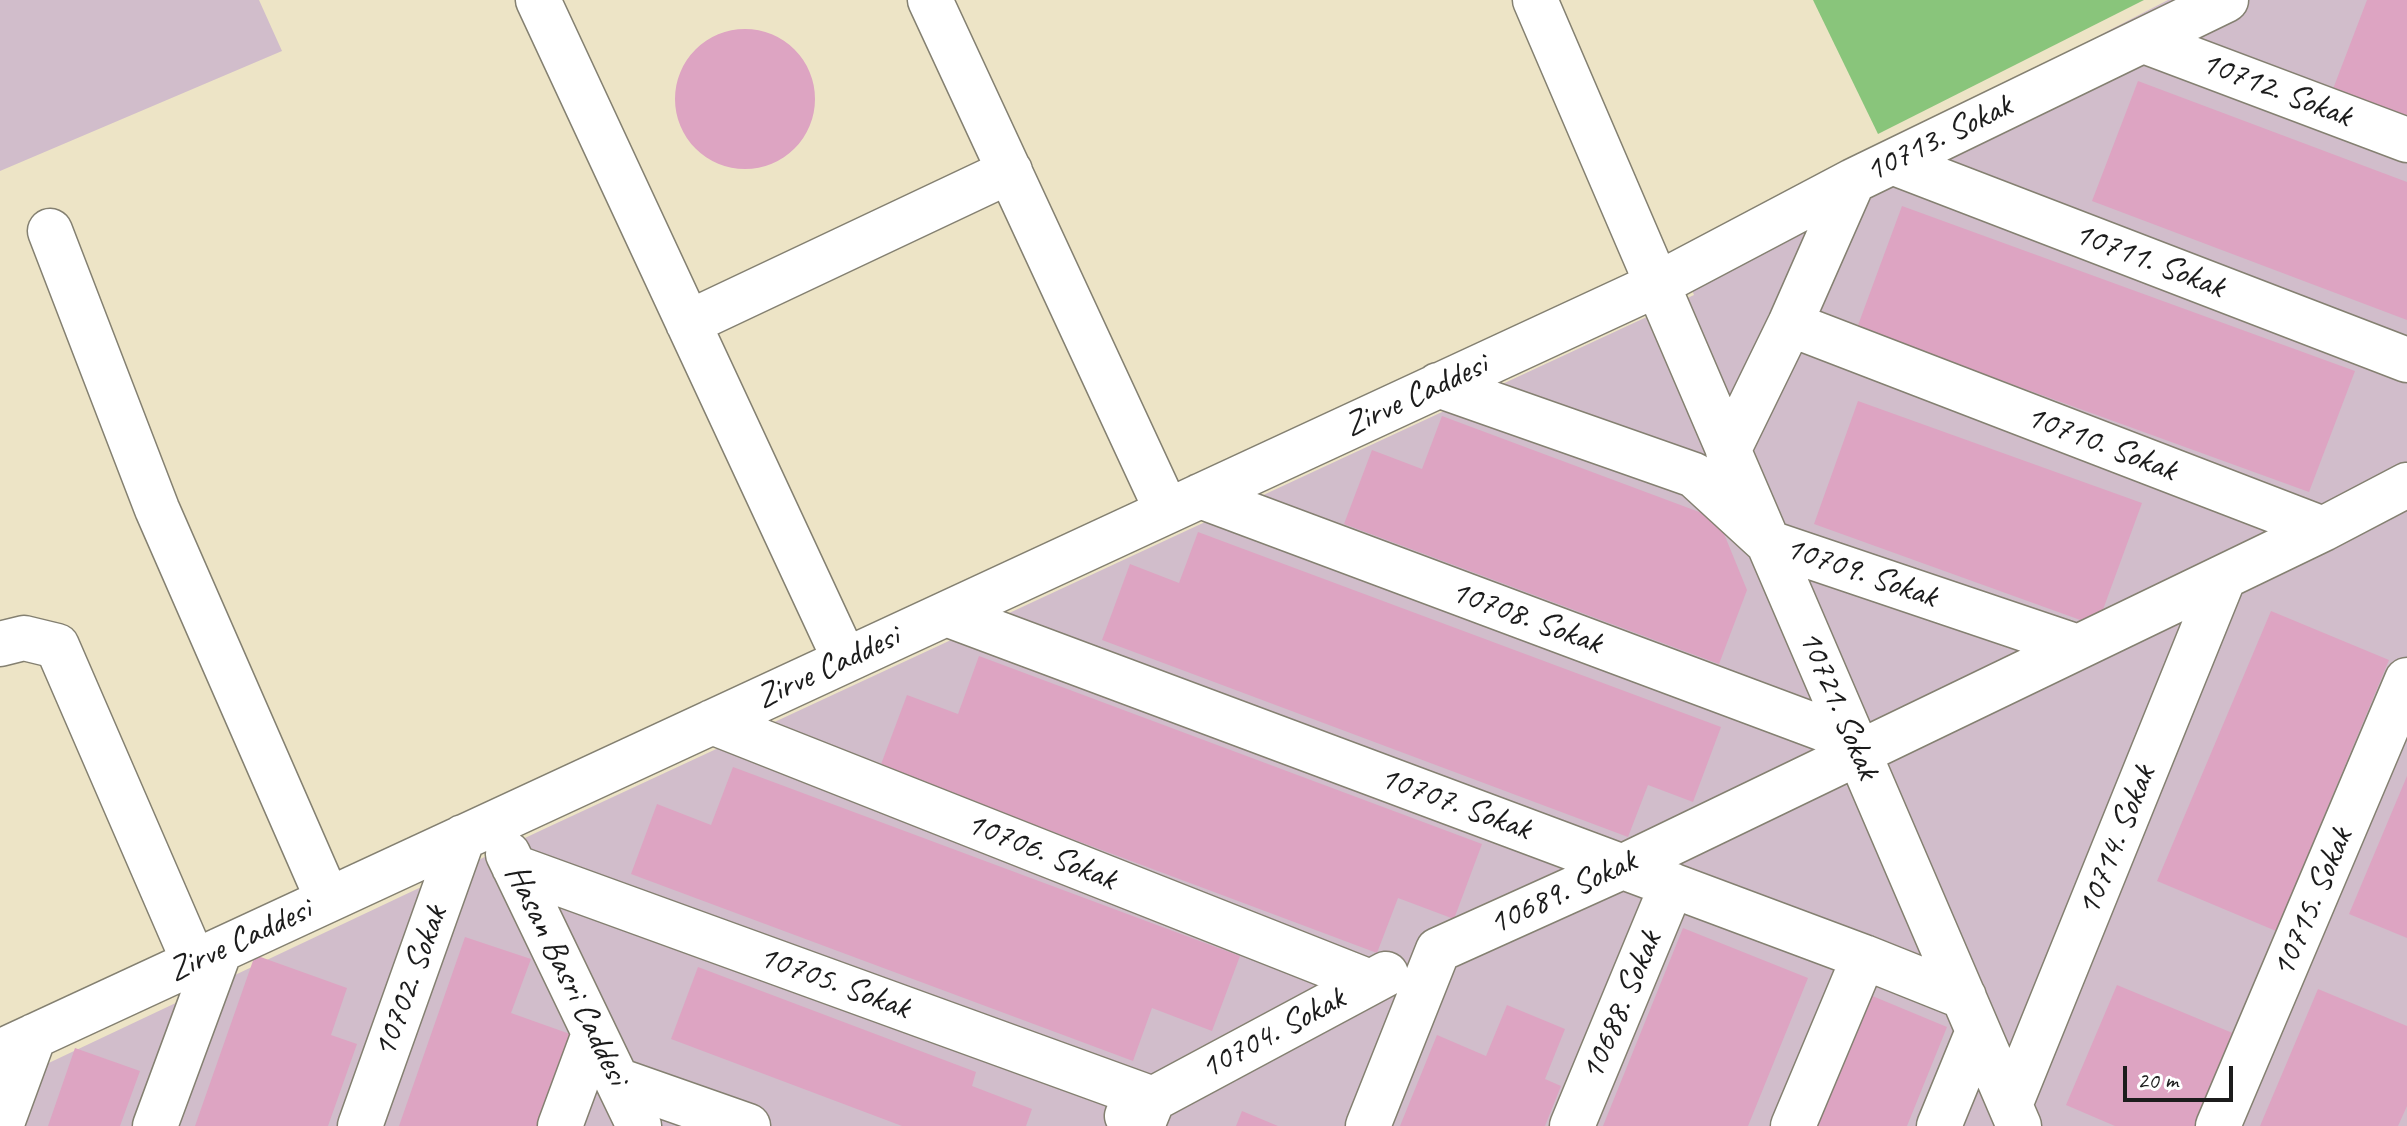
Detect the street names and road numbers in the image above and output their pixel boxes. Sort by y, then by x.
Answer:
street label: 10712. Sokak [2195,43,2357,137]
street label: 10713. Sokak [1859,86,2019,192]
street label: 10711. Sokak [2068,214,2230,308]
street label: Zirve Caddesi [1338,345,1494,447]
street label: 10710. Sokak [2020,397,2182,491]
street label: 10709. Sokak [1780,528,1942,618]
street label: 10708. Sokak [1445,572,1607,664]
street label: Zirve Caddesi [750,617,906,719]
street label: 10721. Sokak [1788,624,1888,786]
street label: 10707. Sokak [1374,758,1536,850]
street label: 10714. Sokak [2068,760,2166,922]
street label: 10706. Sokak [960,803,1122,901]
street label: 10715. Sokak [2263,822,2363,984]
street label: 10689. Sokak [1483,841,1643,945]
street label: Hasan Basri Caddesi [495,858,637,1092]
street label: Zirve Caddesi [162,890,318,992]
street label: 10702. Sokak [365,901,457,1063]
street label: 10688. Sokak [1572,925,1672,1087]
street label: 10705. Sokak [753,937,915,1029]
street label: 10704. Sokak [1194,979,1352,1089]

